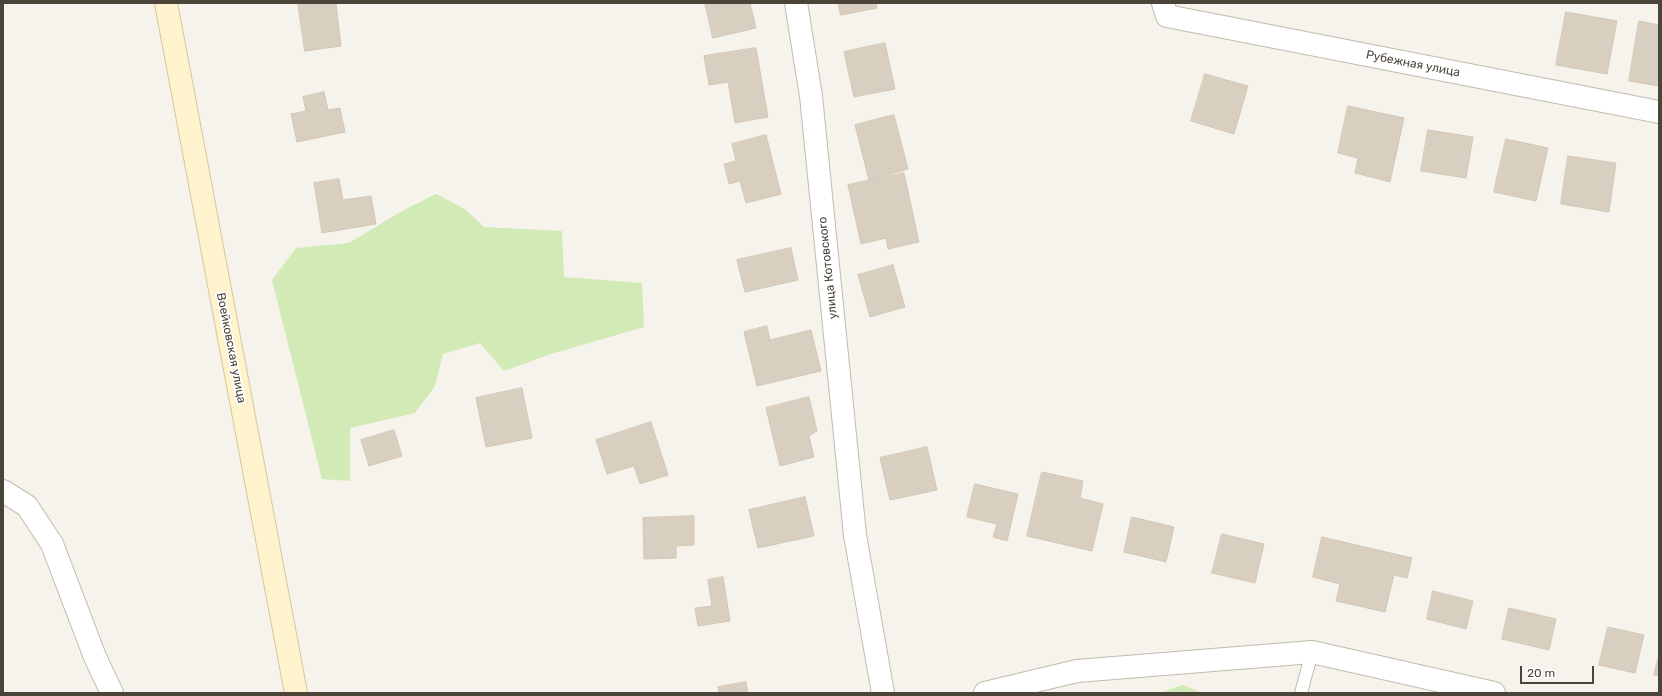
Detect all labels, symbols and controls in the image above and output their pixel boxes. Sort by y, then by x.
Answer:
street label: Рубежная улица [1365,48,1461,80]
street label: улица Котовского [815,216,841,320]
street label: Воейковская улица [213,291,249,405]
scale bar [1522,658,1596,684]
text: 20 m [1527,666,1555,680]

